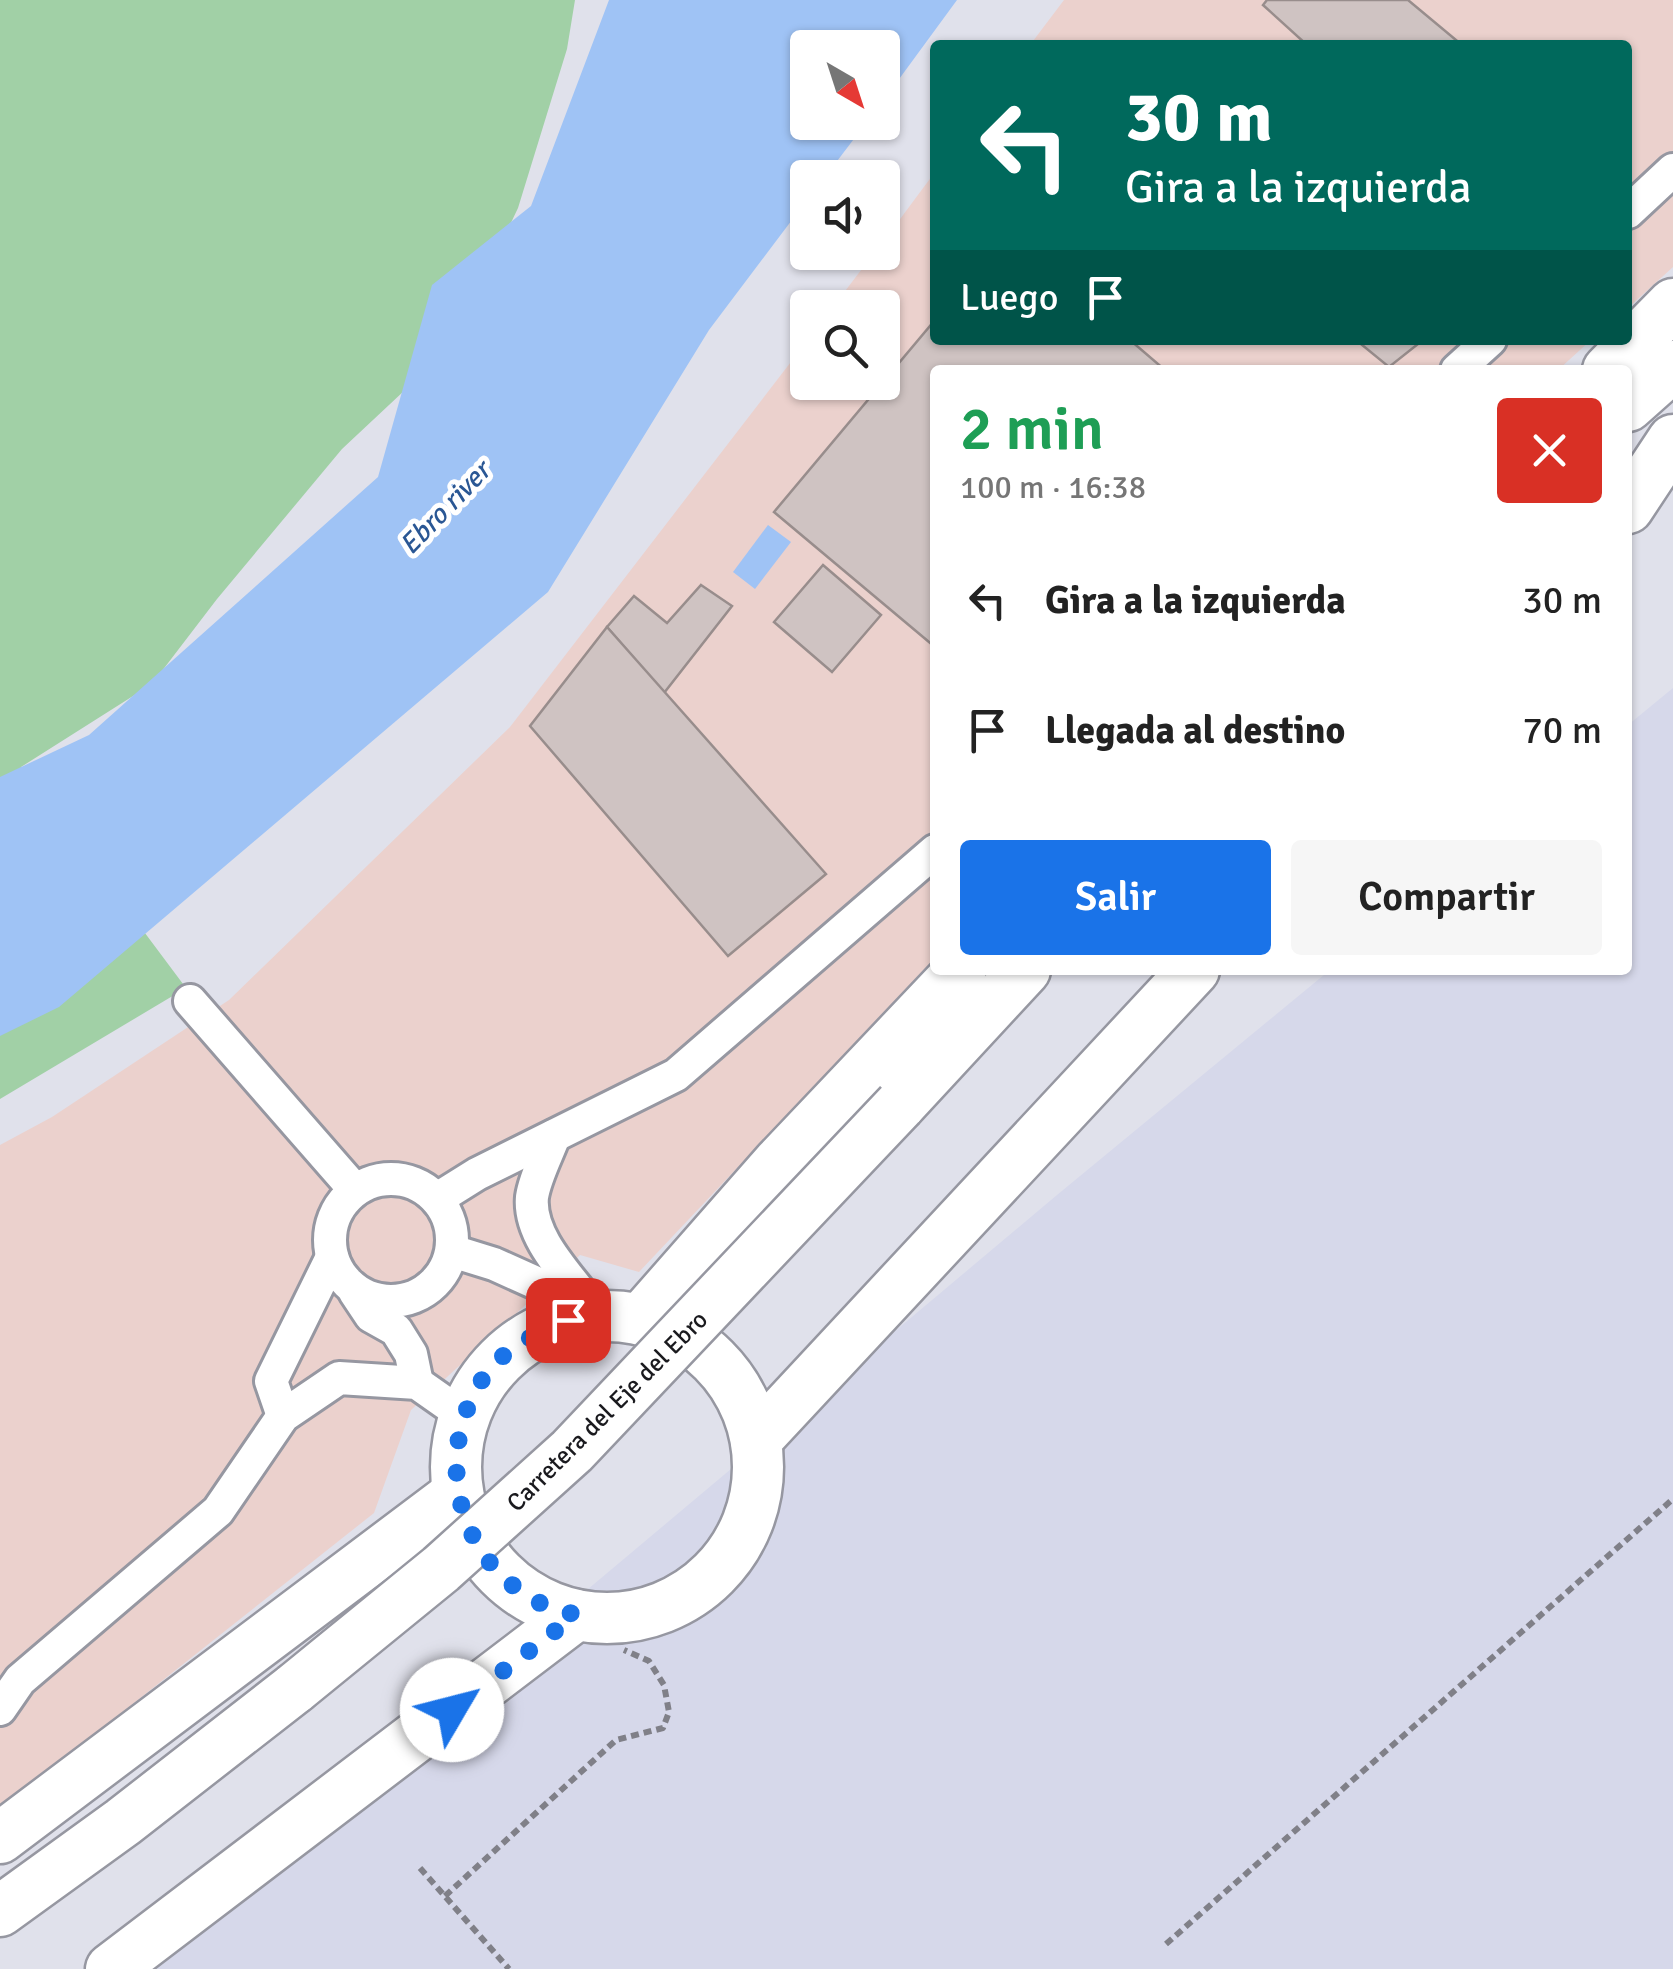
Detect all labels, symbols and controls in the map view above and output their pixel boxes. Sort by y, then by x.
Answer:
north arrow [790,30,900,140]
map controls [790,30,900,400]
text: 30 m [1125,74,1273,160]
icon: left [960,80,1090,210]
button: sound [790,160,900,270]
text: Gira a la izquierda [1125,160,1472,215]
icon: arrive [1078,270,1133,325]
text: Luego [960,274,1058,321]
button: search [790,290,900,400]
text: 2 min [960,393,1104,467]
button: close [1497,398,1602,503]
water label: Ebro river [393,452,500,561]
text: 100 m · 16:38 [960,468,1146,507]
icon: left [960,573,1015,628]
text: Gira a la izquierda [1045,577,1346,624]
text: 30 m [1522,577,1602,624]
icon: arrive [960,703,1015,758]
text: Llegada al destino [1045,707,1345,754]
text: 70 m [1522,707,1602,754]
button: Salir [960,840,1271,955]
button: Compartir [1291,840,1602,955]
pin [526,1278,611,1363]
icon: arrive [541,1293,596,1348]
street label: Carretera del Eje del Ebro [500,1304,714,1518]
position arrow [400,1658,504,1762]

